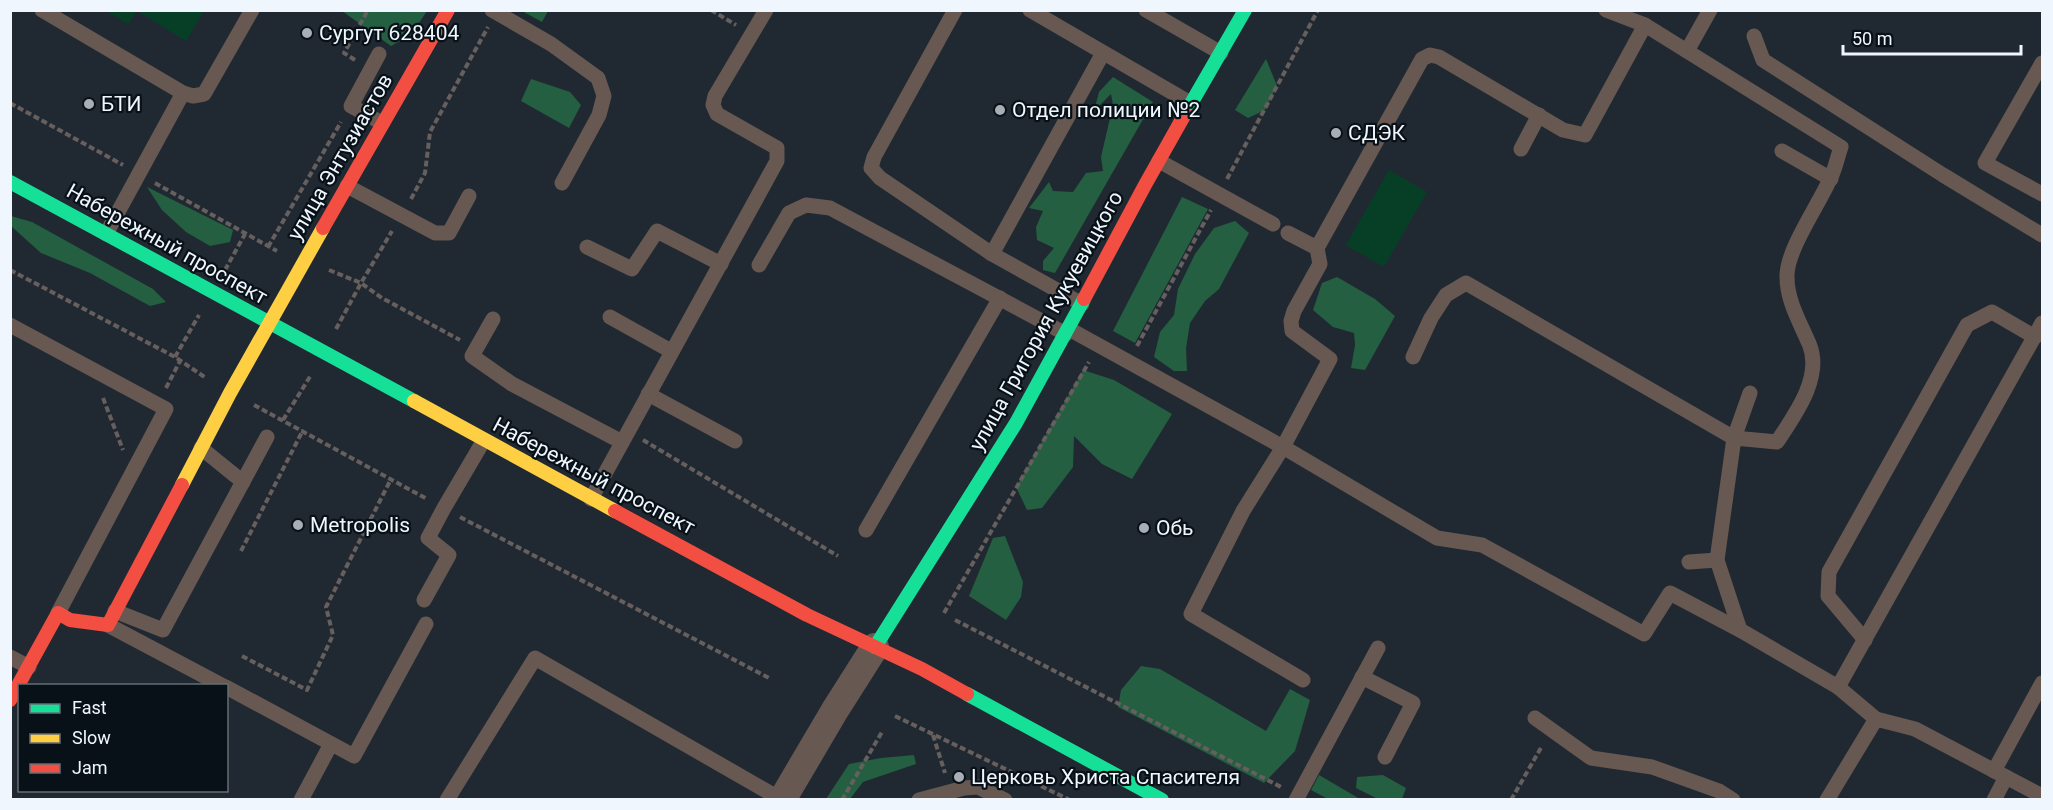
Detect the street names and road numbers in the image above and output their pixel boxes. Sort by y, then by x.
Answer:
street label: улица Энтузиастов [283,70,397,244]
street label: Набережный проспект [63,179,271,309]
street label: улица Григория Кукуевицкого [964,187,1128,455]
street label: Набережный проспект [489,412,699,540]

